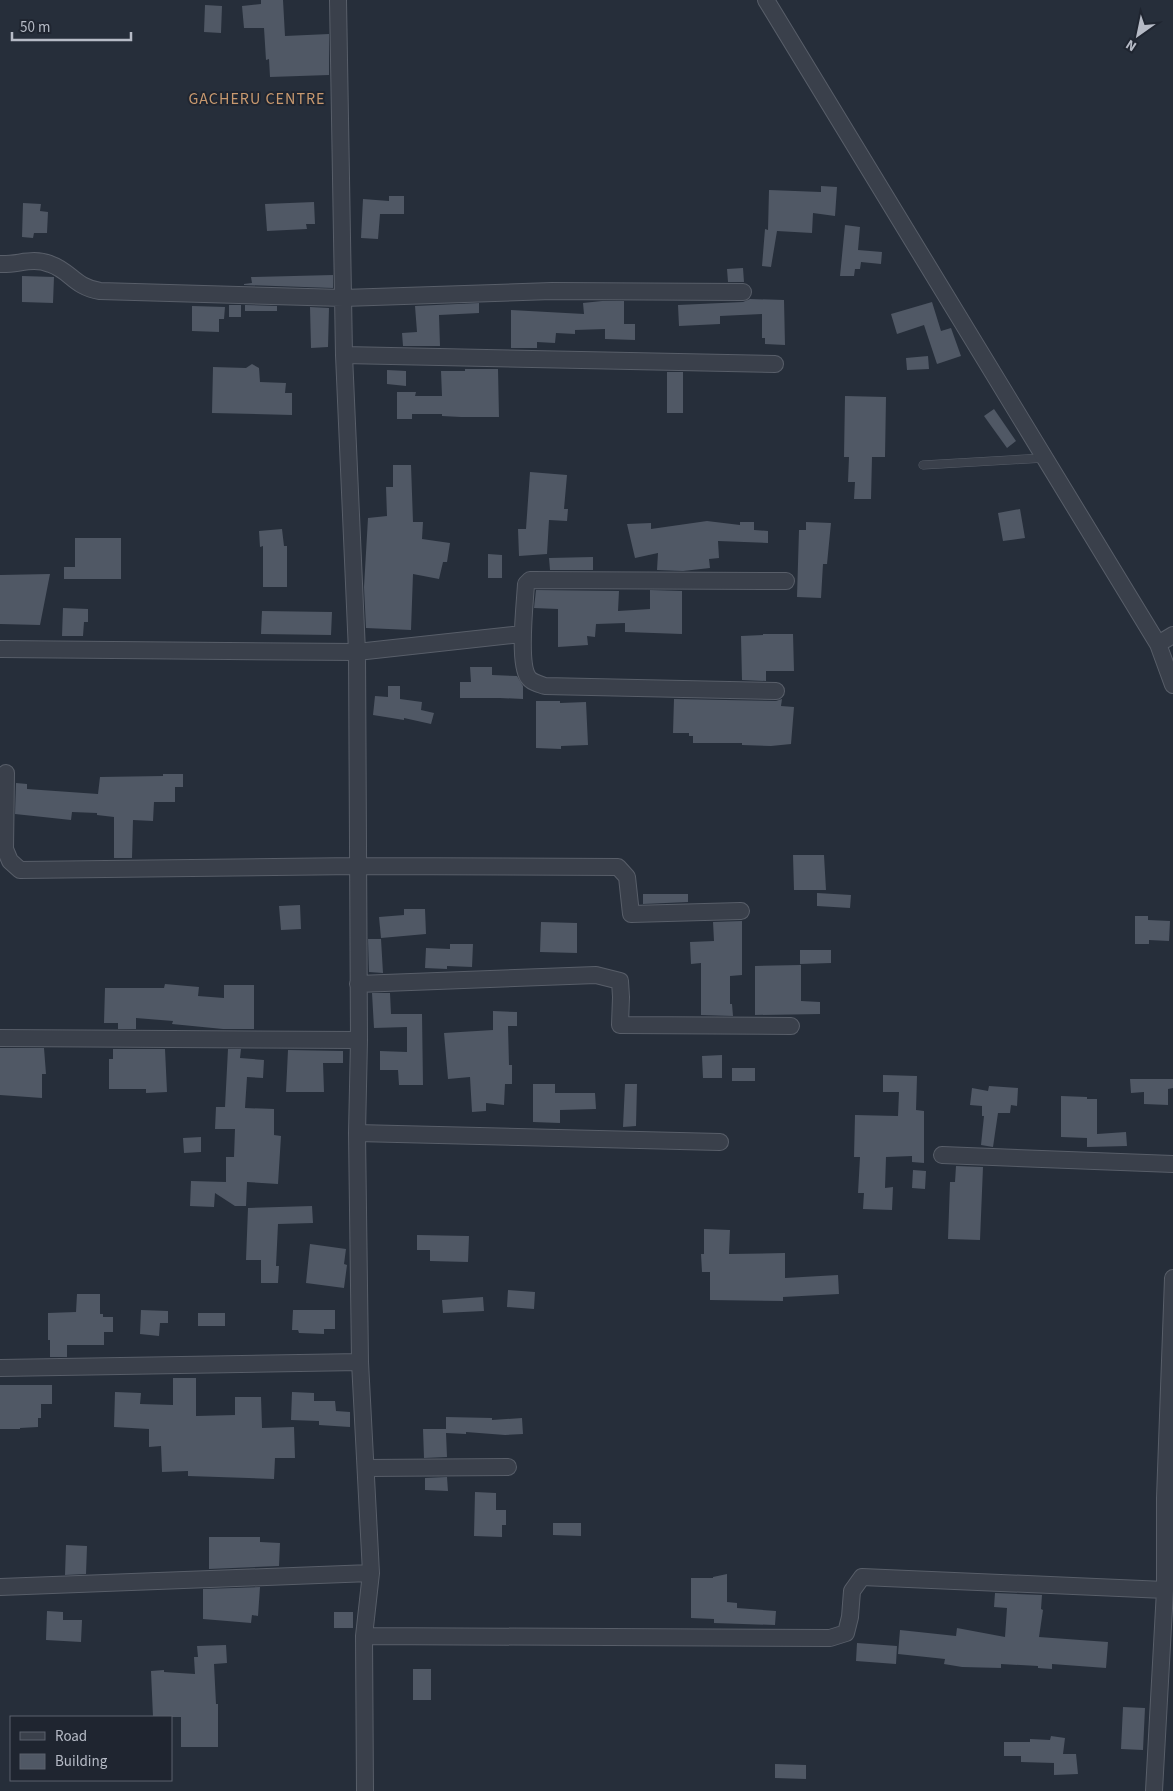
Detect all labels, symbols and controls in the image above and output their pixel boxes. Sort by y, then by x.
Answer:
scale bar [12,10,131,42]
north arrow [1113,10,1163,60]
text: 50 m [20,17,50,38]
text: N [1122,34,1141,56]
district label: GACHERU CENTRE [189,88,326,110]
legend [10,1716,172,1781]
text: Road [55,1726,87,1747]
text: Building [55,1751,108,1772]

